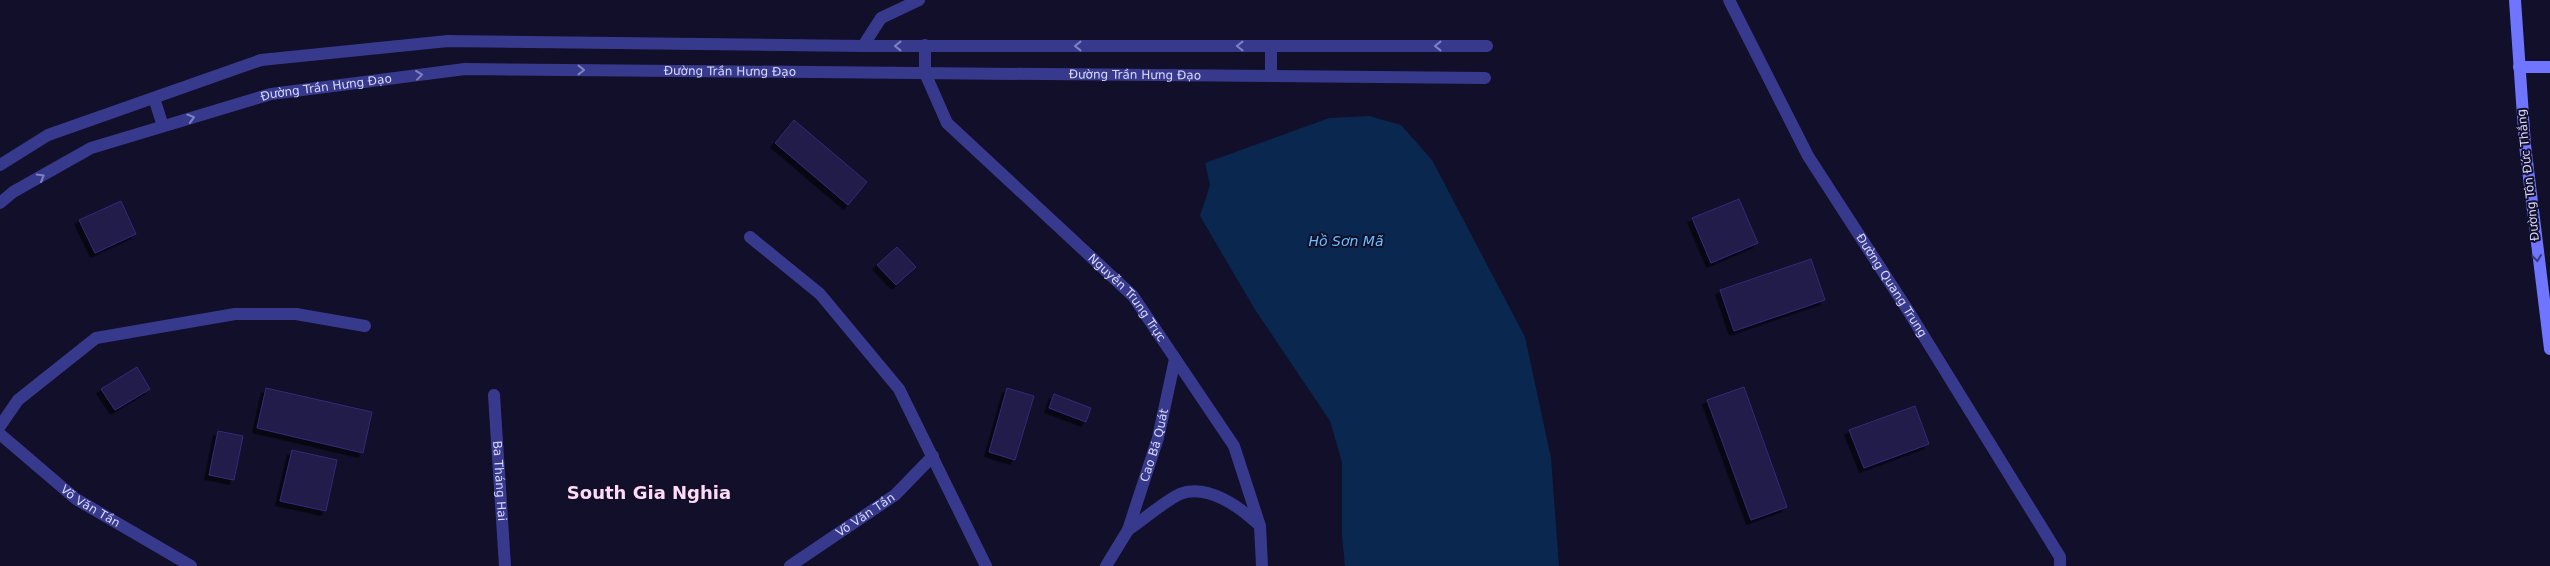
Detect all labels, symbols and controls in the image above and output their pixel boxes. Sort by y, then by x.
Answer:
one-way arrow [894,41,902,51]
one-way arrow [1074,41,1082,51]
one-way arrow [1236,41,1244,51]
one-way arrow [1434,41,1442,51]
street label: Đường Trần Hưng Đạo [664,64,796,79]
one-way arrow [578,65,585,75]
street label: Đường Trần Hưng Đạo [1069,67,1201,82]
one-way arrow [415,70,423,81]
street label: Đường Trần Hưng Đạo [259,72,393,104]
street label: Đường Tôn Đức Thắng [2514,108,2542,242]
one-way arrow [186,113,195,123]
one-way arrow [35,173,44,183]
street label: Đường Quang Trung [1853,231,1930,340]
water label: Hồ Sơn Mã [1309,233,1383,249]
street label: Nguyễn Trung Trực [1085,251,1169,344]
one-way arrow [2531,254,2542,262]
street label: Cao Bá Quát [1137,407,1171,484]
street label: Ba Tháng Hai [490,440,509,521]
street label: Võ Văn Tần [58,482,123,530]
district label: South Gia Nghia [567,482,731,503]
street label: Võ Văn Tần [833,490,897,540]

